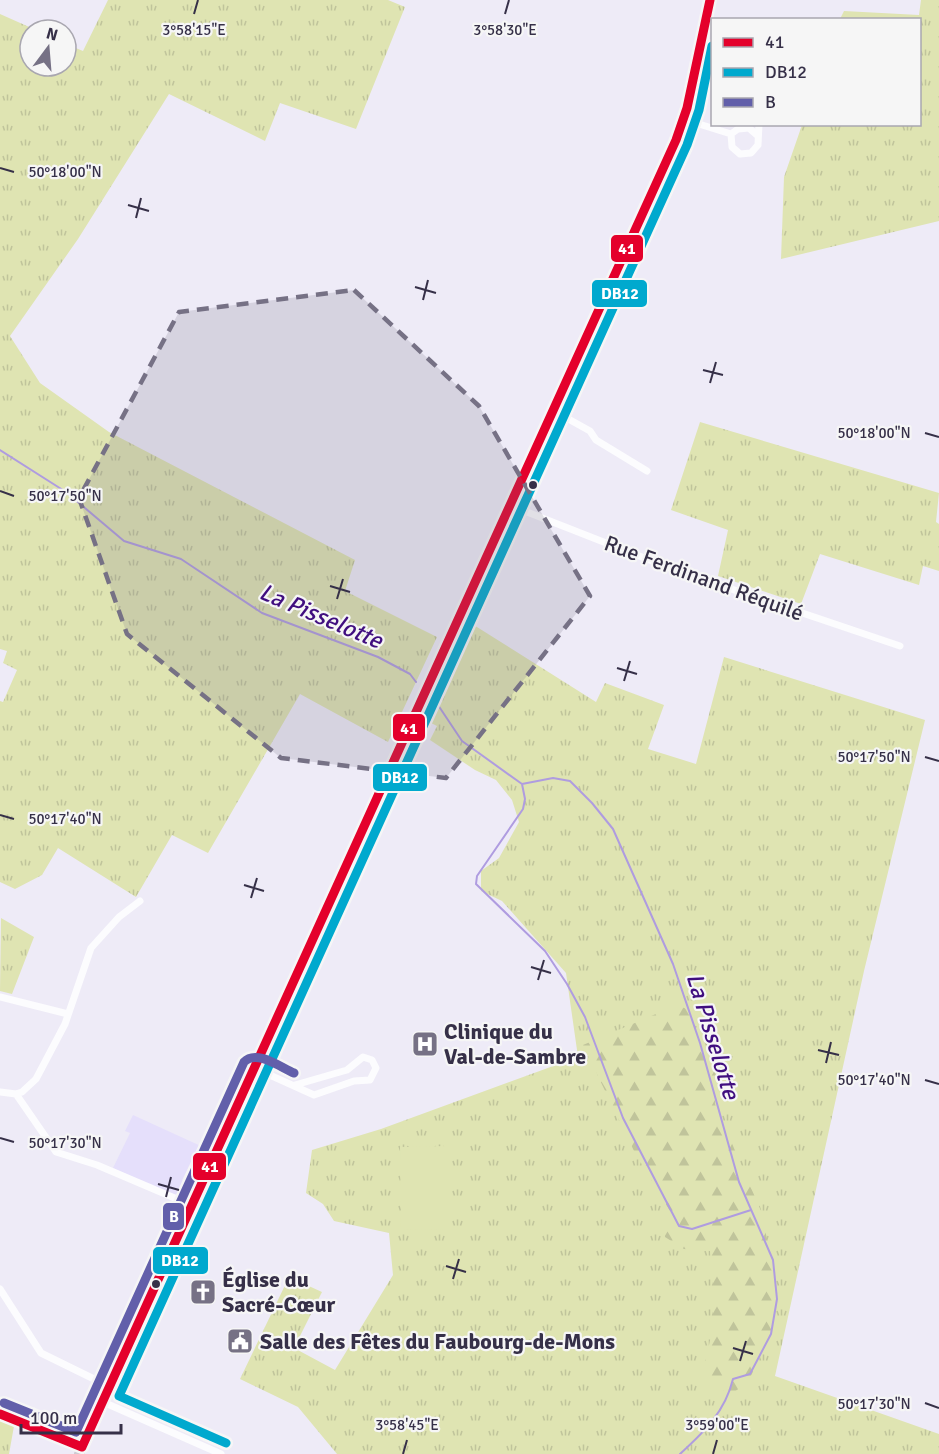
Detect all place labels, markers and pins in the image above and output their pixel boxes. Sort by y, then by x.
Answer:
unlabelled marker [527,479,539,491]
place label: Clinique du Val-de-Sambre [444,1018,586,1070]
hospital icon: Clinique du Val-de-Sambre [410,1029,440,1059]
place label: Église du Sacré-Cœur [222,1266,336,1318]
church icon: Église du Sacré-Cœur [188,1277,218,1307]
unlabelled marker [150,1278,162,1290]
public building icon: Salle des Fêtes du Faubourg-de-Mons [225,1326,255,1356]
place label: Salle des Fêtes du Faubourg-de-Mons [260,1328,615,1355]

